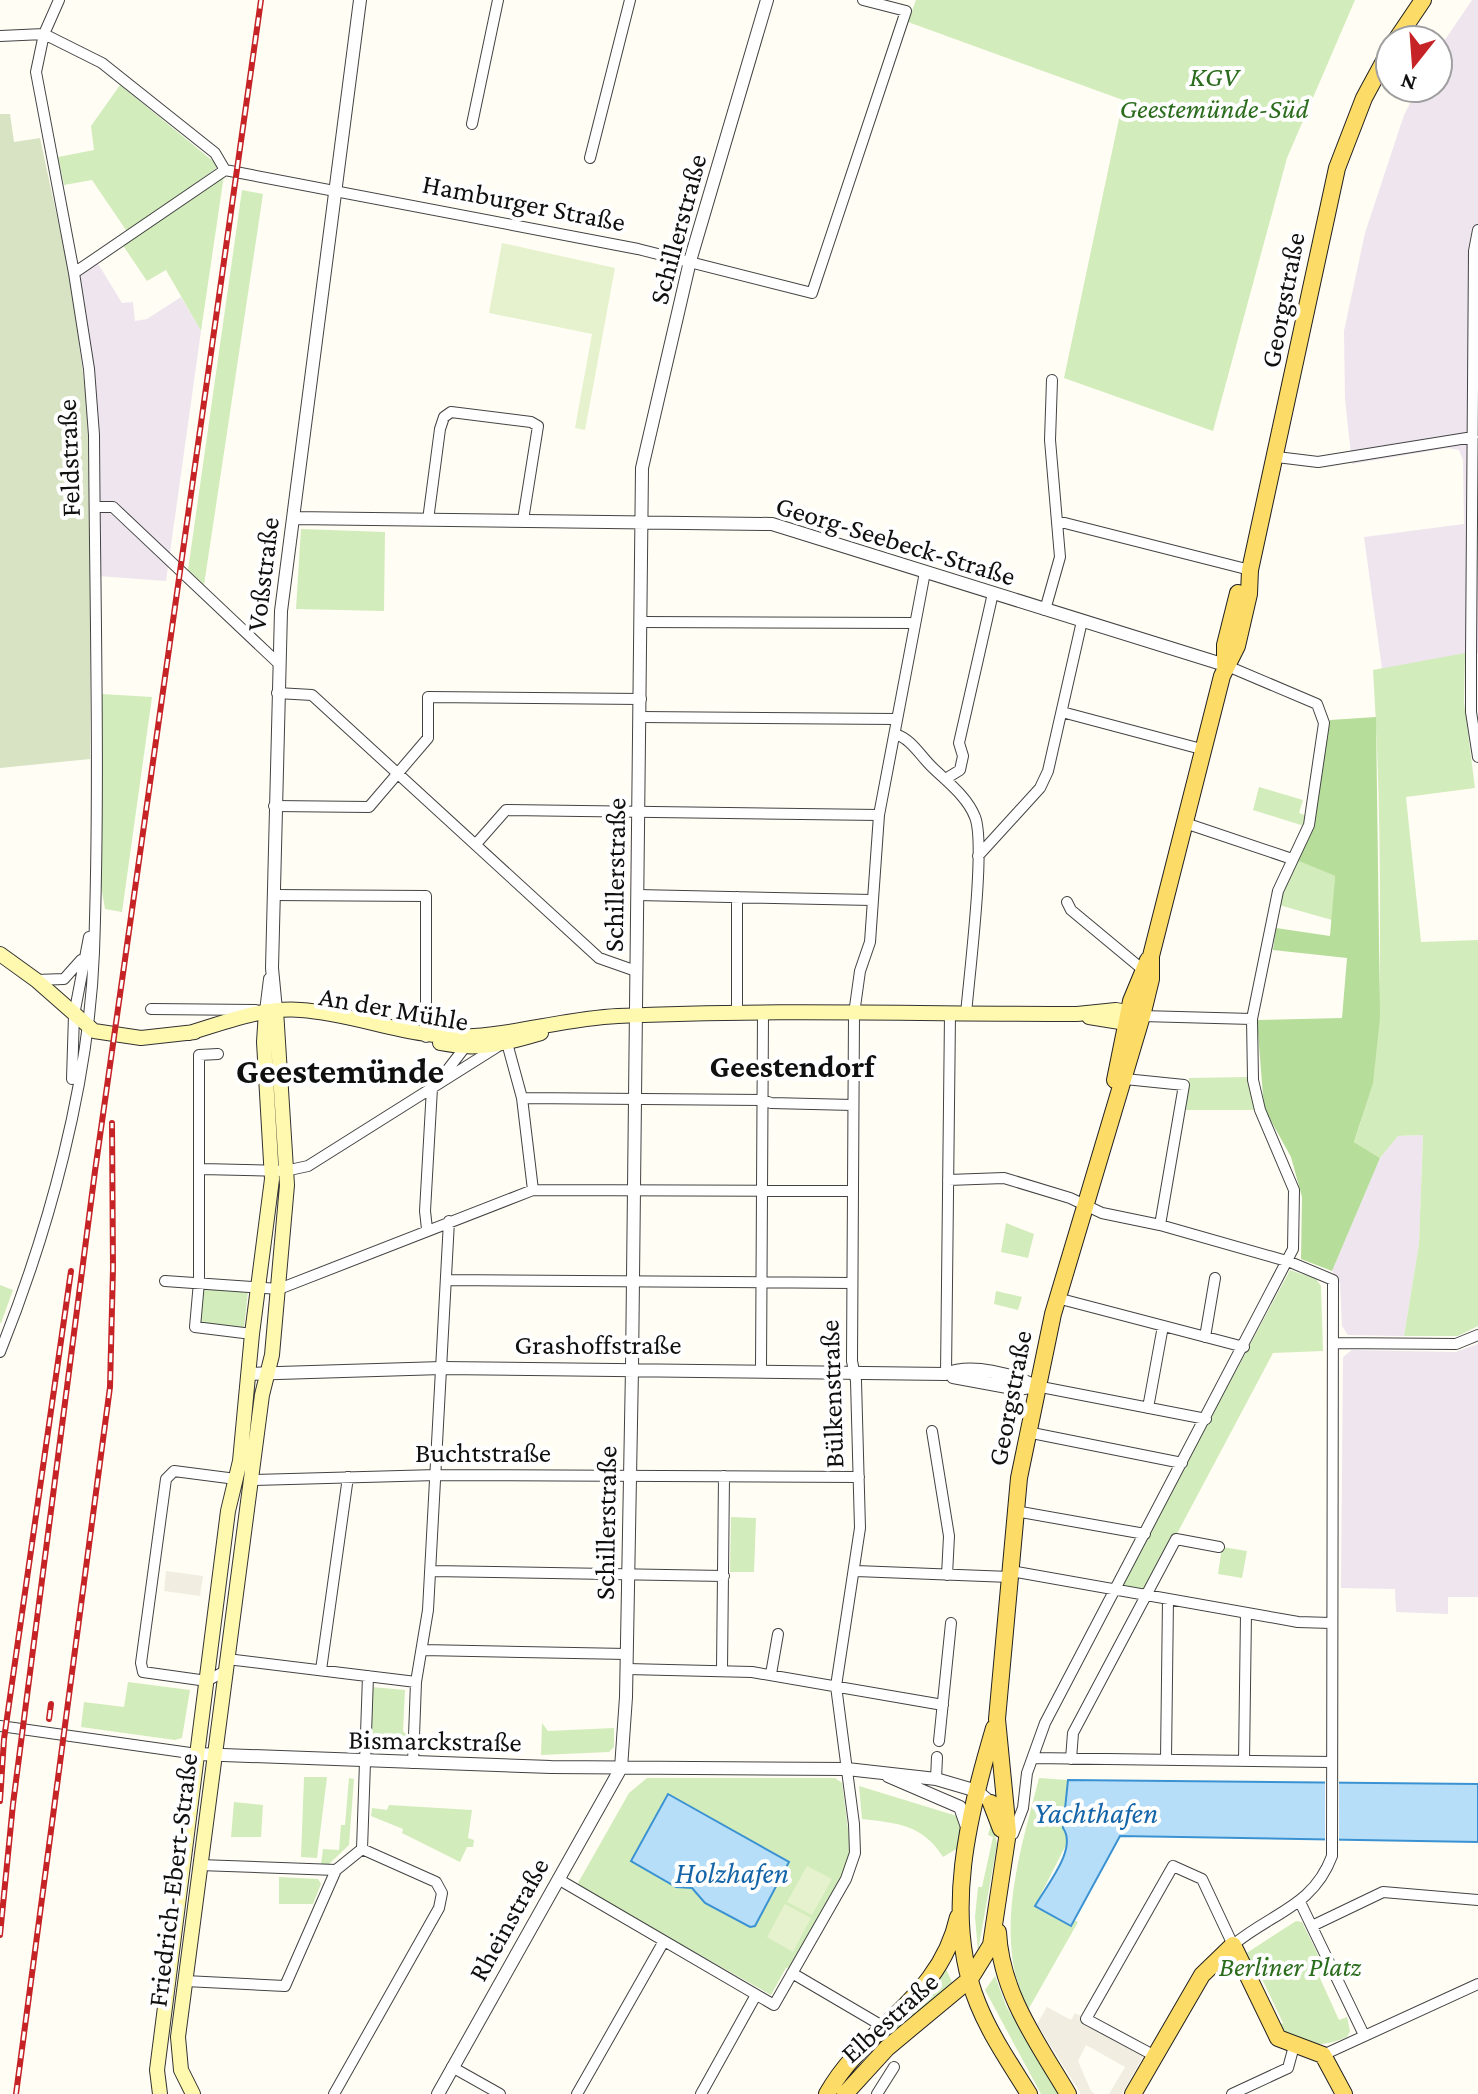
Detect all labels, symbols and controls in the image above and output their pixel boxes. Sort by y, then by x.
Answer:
north arrow [1374,24,1454,104]
park label: KGV Geestemünde-Süd [1119,61,1309,124]
text: N [1397,69,1419,97]
street label: Schillerstraße [643,151,712,308]
street label: Hamburger Straße [420,168,628,237]
street label: Georgstraße [1254,230,1311,370]
street label: Feldstraße [51,398,86,518]
street label: Georg-Seebeck-Straße [772,489,1019,592]
street label: Voßstraße [240,515,285,633]
street label: Schillerstraße [598,798,631,952]
street label: An der Mühle [317,980,471,1037]
district label: Geestendorf [709,1048,877,1084]
district label: Geestemünde [236,1051,444,1091]
street label: Bülkenstraße [813,1319,850,1469]
street label: Georgstraße [981,1328,1038,1468]
street label: Grashoffstraße [515,1329,681,1360]
street label: Buchtstraße [415,1437,551,1468]
street label: Schillerstraße [589,1446,622,1600]
street label: Bismarckstraße [348,1723,522,1758]
street label: Friedrich-Ebert-Straße [142,1751,203,2009]
water label: Yachthafen [1034,1796,1158,1830]
street label: Rheinstraße [462,1852,555,1986]
water label: Holzhafen [675,1856,789,1890]
park label: Berliner Platz [1219,1951,1362,1982]
street label: Elbestraße [834,1966,944,2069]

